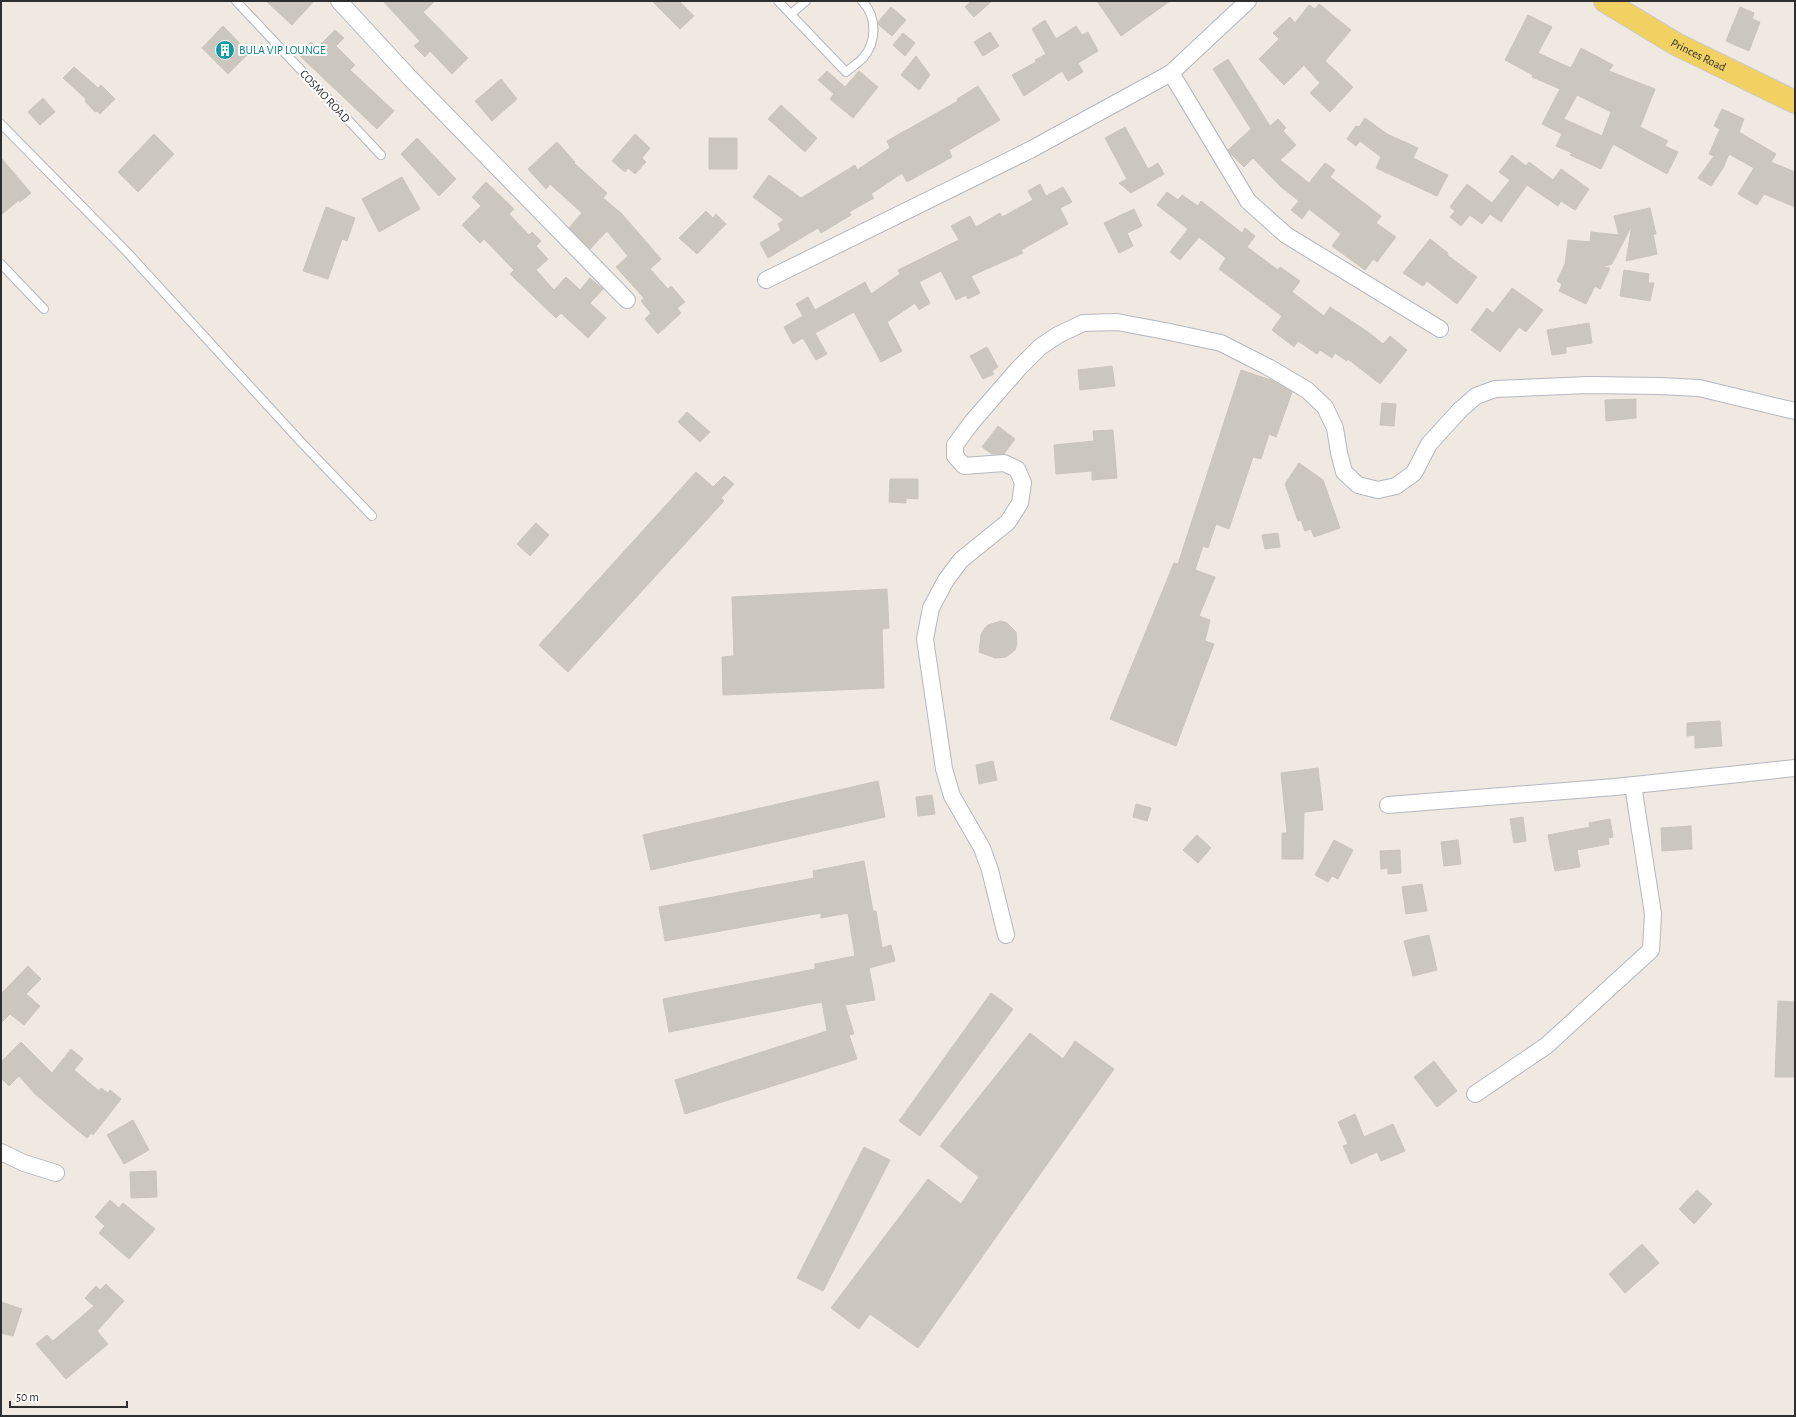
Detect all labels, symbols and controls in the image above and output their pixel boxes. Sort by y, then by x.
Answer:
street label: Princes Road [1669,36,1728,73]
building icon: BULA VIP LOUNGE [214,39,236,61]
place label: BULA VIP LOUNGE [239,44,326,56]
street label: COSMO ROAD [298,67,352,125]
scale bar [10,1383,127,1409]
text: 50 m [16,1391,39,1403]

